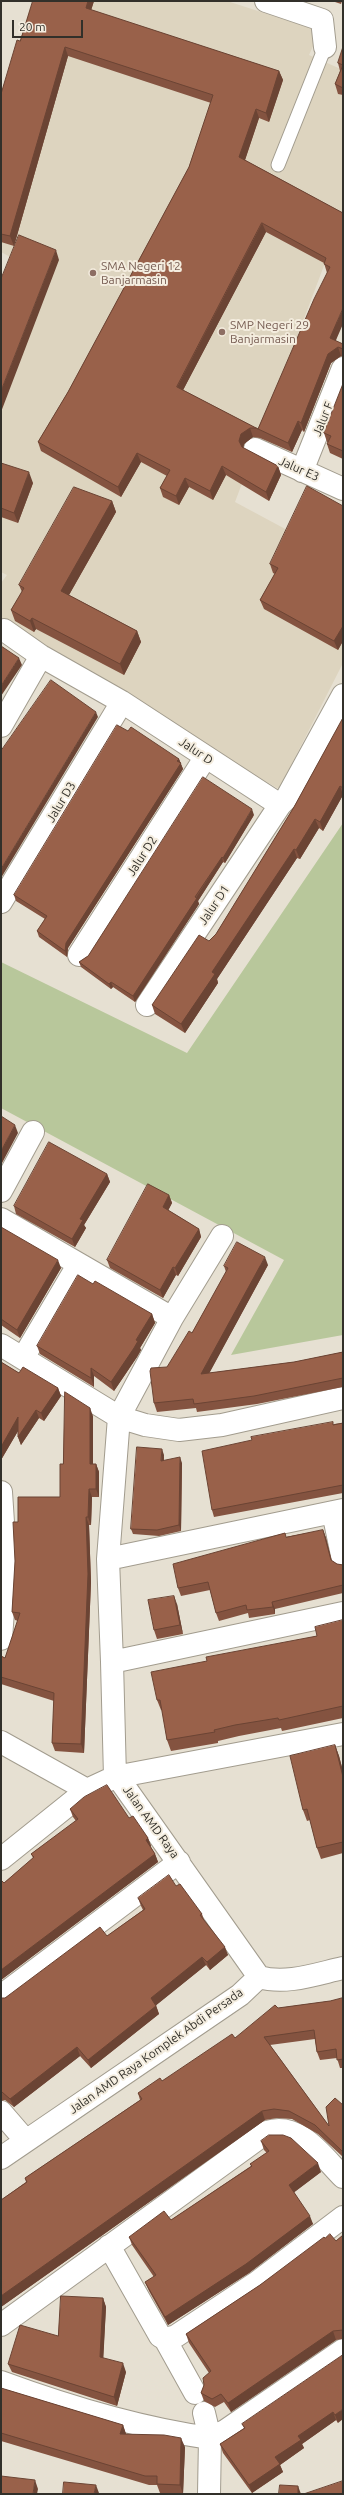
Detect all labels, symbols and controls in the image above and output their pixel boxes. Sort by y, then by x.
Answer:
scale bar [14,12,85,38]
text: 20 m [19,20,46,33]
place label: SMA Negeri 12 Banjarmasin [101,259,181,287]
marker: SMA Negeri 12 Banjarmasin [88,268,98,278]
place label: SMP Negeri 29 Banjarmasin [230,318,309,346]
marker: SMP Negeri 29 Banjarmasin [217,327,227,337]
street label: Jalur F [310,400,336,438]
street label: Jalur E3 [276,454,322,484]
street label: Jalur D [176,734,216,768]
street label: Jalur D3 [43,779,79,825]
street label: Jalur D2 [124,833,160,879]
street label: Jalur D1 [196,882,232,928]
street label: Jalan AMD Raya [120,1783,182,1861]
street label: Jalan AMD Raya Komplek Abdi Persada [66,1985,246,2117]

